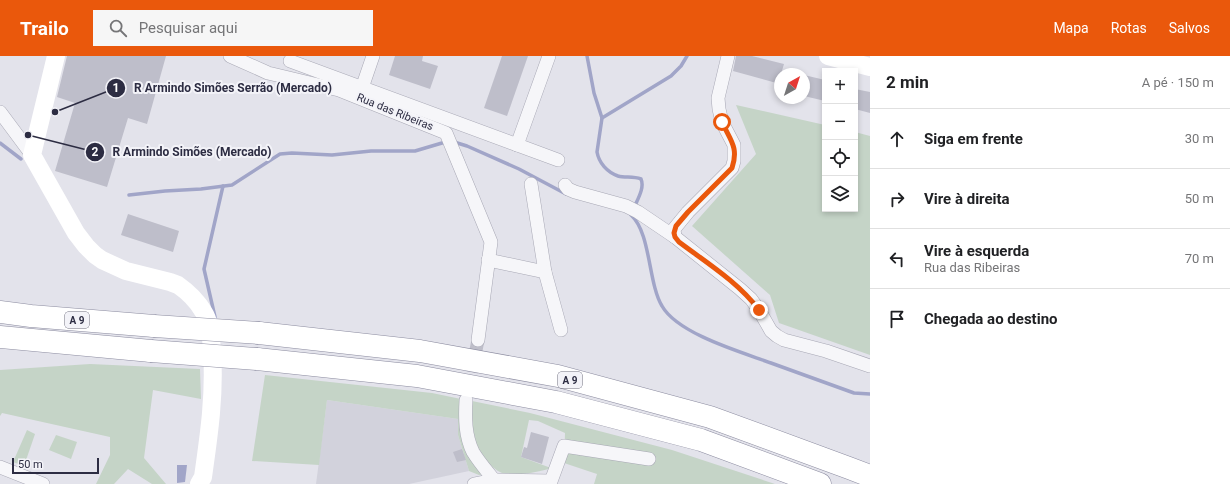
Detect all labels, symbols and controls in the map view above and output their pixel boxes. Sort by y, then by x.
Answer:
search box [93,10,373,46]
text: Trailo [20,17,69,40]
icon: search [107,17,129,39]
text: Pesquisar aqui [139,19,238,37]
text: Mapa [1053,20,1089,36]
text: Rotas [1111,20,1147,36]
text: Salvos [1169,20,1210,36]
north arrow [774,68,810,104]
map controls [822,68,858,212]
button: + [822,68,858,104]
text: 2 min [886,72,929,92]
text: A pé · 150 m [1142,75,1214,90]
callout: R Armindo Simões Serrão (Mercado) [106,76,340,100]
text: 1 [113,81,119,95]
text: R Armindo Simões Serrão (Mercado) [134,81,332,95]
street label: Rua das Ribeiras [355,91,435,133]
button: − [822,104,858,140]
route start [713,113,731,131]
icon: ahead [886,128,908,150]
text: Siga em frente [924,130,1023,148]
text: 30 m [1185,131,1214,146]
callout: R Armindo Simões (Mercado) [85,140,280,164]
button: locate [822,140,858,176]
text: 2 [92,145,99,159]
text: R Armindo Simões (Mercado) [112,145,272,159]
button: layers [822,176,858,212]
icon: right [886,188,908,210]
text: Vire à direita [924,190,1010,208]
text: 50 m [1185,191,1214,206]
text: Vire à esquerda [924,242,1029,260]
icon: left [886,248,908,270]
text: 70 m [1185,251,1214,266]
text: Rua das Ribeiras [924,260,1020,275]
route end [750,301,768,319]
icon: arrive [886,308,908,330]
text: Chegada ao destino [924,310,1058,328]
road number: A 9 [65,312,89,328]
road number: A 9 [558,372,582,388]
scale bar [12,456,99,475]
text: 50 m [18,458,43,471]

